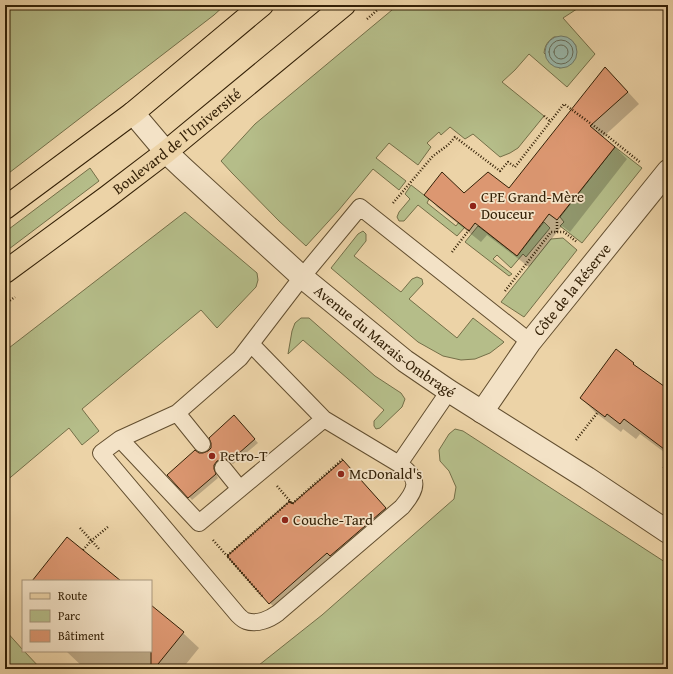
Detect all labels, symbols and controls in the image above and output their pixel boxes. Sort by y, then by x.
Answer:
street label: Boulevard de l'Université [108,83,245,199]
place label: CPE Grand-Mère Douceur [481,186,584,224]
marker: CPE Grand-Mère Douceur [468,201,478,211]
street label: Côte de la Réserve [528,239,616,340]
street label: Avenue du Marais-Ombragé [310,280,460,403]
place label: Petro-T [220,445,268,466]
marker: Petro-T [207,451,217,461]
place label: McDonald's [349,463,422,484]
marker: McDonald's [336,469,346,479]
place label: Couche-Tard [293,509,373,530]
marker: Couche-Tard [280,515,290,525]
legend [22,580,152,652]
text: Route [58,587,88,604]
text: Parc [58,607,81,624]
text: Bâtiment [58,627,105,644]

